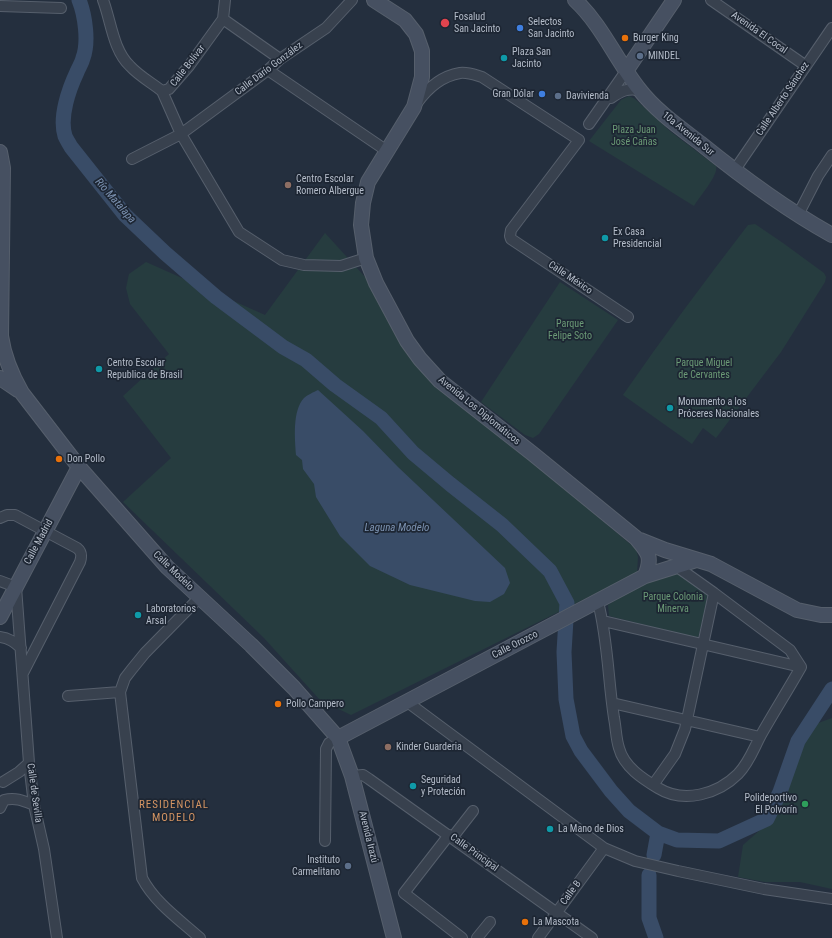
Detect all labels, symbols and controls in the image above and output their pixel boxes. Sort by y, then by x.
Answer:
street label: Avenida El Cocal [729,9,789,57]
place label: Fosalud San Jacinto [454,11,500,34]
place label: Selectos San Jacinto [528,16,574,40]
marker: Fosalud San Jacinto [439,17,451,29]
marker: Selectos San Jacinto [515,23,525,33]
place label: Burger King [633,32,679,44]
marker: Burger King [620,33,630,43]
street label: Calle Darío González [233,40,305,98]
street label: Calle Bolívar [168,43,208,89]
place label: Plaza San Jacinto [512,46,551,70]
place label: MINDEL [648,50,680,62]
marker: MINDEL [635,51,645,61]
marker: Plaza San Jacinto [499,53,509,63]
street label: Calle Alberto Sánchez [754,60,812,138]
place label: Gran Dólar [492,88,534,100]
marker: Gran Dólar [537,89,547,99]
place label: Davivienda [566,90,609,102]
marker: Davivienda [553,91,563,101]
street label: 10a Avenida Sur [659,109,717,159]
park label: Plaza Juan José Cañas [611,124,657,148]
place label: Centro Escolar Romero Albergue [296,173,364,196]
water label: Río Matalapa [92,176,138,226]
marker: Centro Escolar Romero Albergue [283,180,293,190]
place label: Ex Casa Presidencial [613,226,662,250]
marker: Ex Casa Presidencial [600,233,610,243]
street label: Calle México [546,259,594,297]
park label: Parque Felipe Soto [548,318,592,342]
place label: Centro Escolar Republica de Brasil [107,357,182,380]
park label: Parque Miguel de Cervantes [676,357,732,380]
marker: Centro Escolar Republica de Brasil [94,364,104,374]
street label: Avenida Los Diplomáticos [435,374,523,448]
place label: Monumento a los Próceres Nacionales [678,396,759,420]
marker: Monumento a los Próceres Nacionales [665,403,675,413]
place label: Don Pollo [67,453,105,465]
marker: Don Pollo [54,454,64,464]
street label: Calle Madrid [22,517,56,567]
water label: Laguna Modelo [365,521,429,535]
street label: Calle Modelo [150,549,196,593]
park label: Parque Colonia Minerva [643,591,703,614]
place label: Laboratorios Arsal [146,603,196,626]
marker: Laboratorios Arsal [133,610,143,620]
street label: Calle Orozco [490,628,540,662]
place label: Pollo Campero [286,698,344,710]
marker: Pollo Campero [273,699,283,709]
place label: Kinder Guarderia [396,741,462,753]
marker: Kinder Guarderia [383,742,393,752]
street label: Calle de Sevilla [24,763,44,823]
place label: Seguridad y Proteción [421,774,465,798]
marker: Seguridad y Proteción [408,781,418,791]
place label: Polideportivo El Polvorín [745,792,797,816]
district label: RESIDENCIAL MODELO [139,798,209,824]
marker: Polideportivo El Polvorín [800,799,810,809]
street label: Avenida Irazú [356,810,380,864]
place label: La Mano de Dios [558,823,624,835]
marker: La Mano de Dios [545,824,555,834]
street label: Calle Principal [448,831,500,875]
place label: Instituto Carmelitano [292,854,340,878]
marker: Instituto Carmelitano [343,861,353,871]
street label: Calle B [558,878,584,908]
place label: La Mascota [533,916,579,928]
marker: La Mascota [520,917,530,927]

